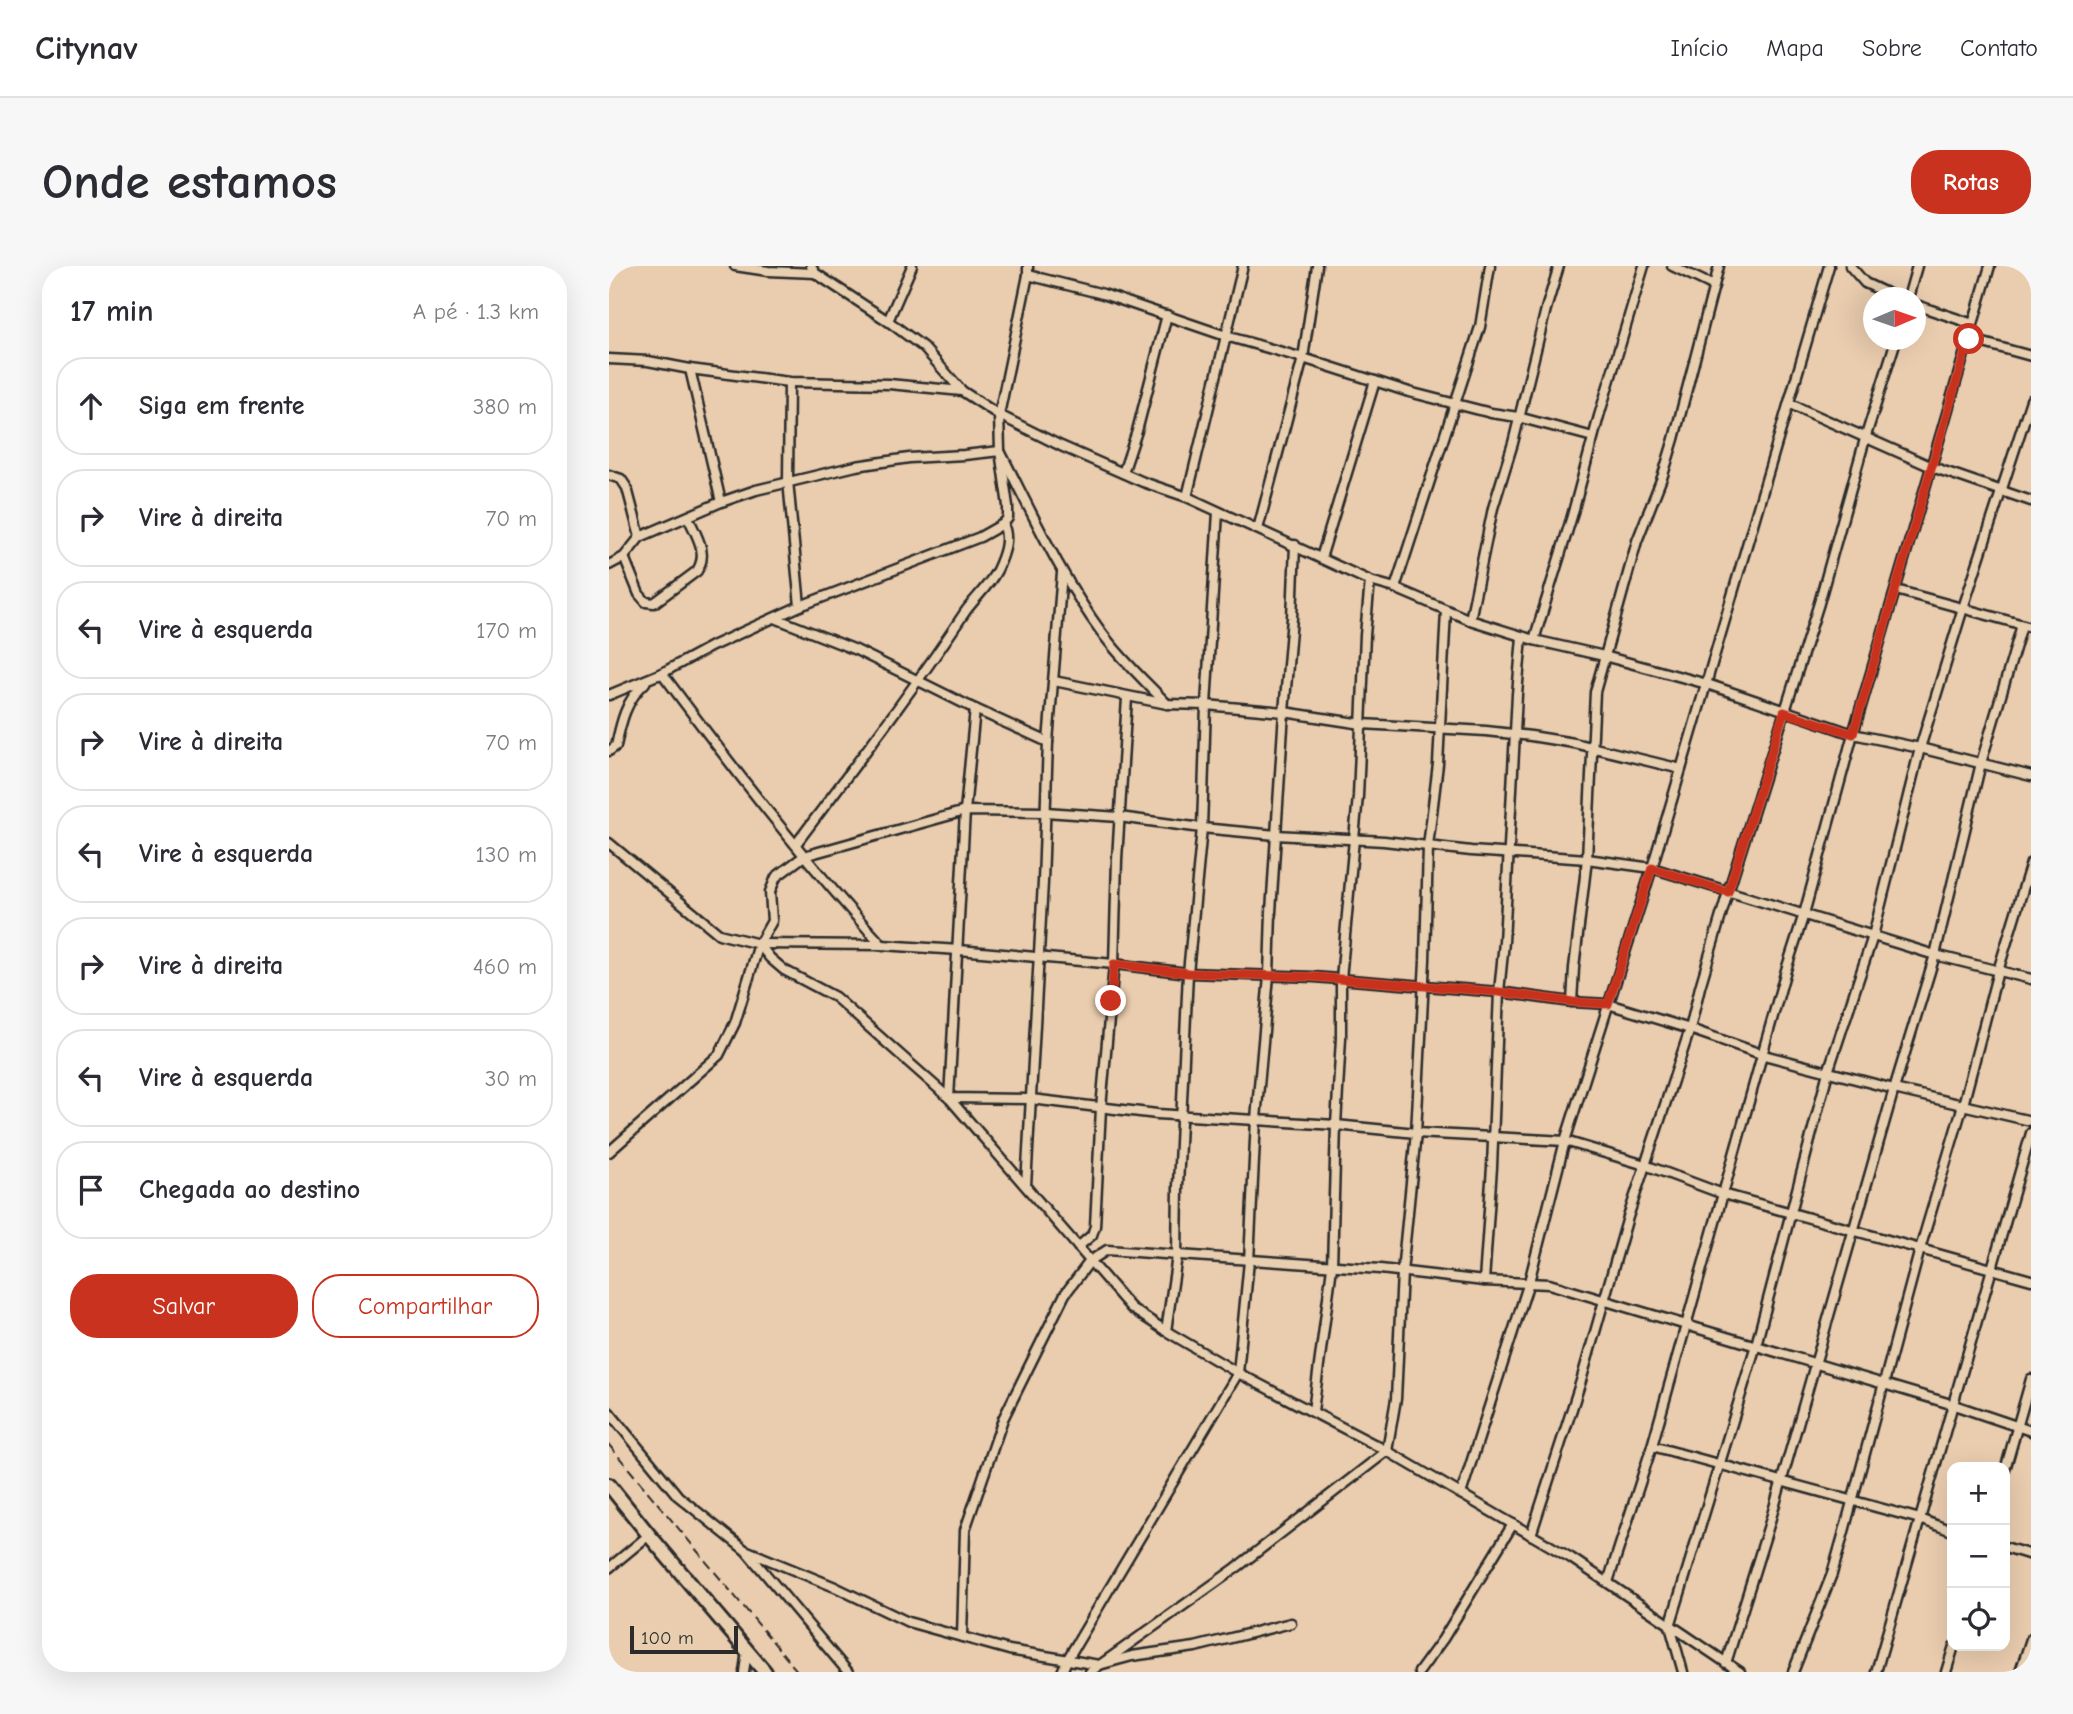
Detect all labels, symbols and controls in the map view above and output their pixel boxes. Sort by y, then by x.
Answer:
text: Citynav [35,29,138,67]
text: Início [1670,34,1728,62]
text: Mapa [1766,34,1824,62]
text: Sobre [1862,34,1922,62]
text: Contato [1960,34,2038,62]
button: Rotas [1911,150,2031,214]
text: Onde estamos [42,154,337,210]
north arrow [1863,287,1926,350]
text: 17 min [70,294,153,329]
text: A pé · 1.3 km [413,298,539,325]
route start [1953,323,1984,354]
icon: ahead [72,387,110,425]
text: Siga em frente [139,391,305,421]
text: 380 m [473,393,537,420]
icon: right [72,499,110,537]
text: Vire à direita [139,503,283,533]
text: 70 m [485,505,537,532]
icon: left [72,611,110,649]
text: Vire à esquerda [139,615,313,645]
text: 170 m [476,617,537,644]
icon: right [72,723,110,761]
text: Vire à direita [139,727,283,757]
text: 70 m [485,729,537,756]
icon: left [72,835,110,873]
text: Vire à esquerda [139,839,313,869]
text: 130 m [476,841,537,868]
icon: right [72,947,110,985]
text: Vire à direita [139,951,283,981]
text: 460 m [473,953,537,980]
route end [1095,985,1126,1016]
icon: left [72,1059,110,1097]
text: Vire à esquerda [139,1063,313,1093]
text: 30 m [485,1065,537,1092]
icon: arrive [72,1171,110,1209]
text: Chegada ao destino [139,1175,360,1205]
button: Salvar [70,1274,298,1338]
button: Compartilhar [312,1274,539,1338]
map controls [1947,1462,2010,1651]
button: + [1947,1462,2010,1525]
button: − [1947,1525,2010,1588]
button: locate [1947,1588,2010,1651]
scale bar [630,1623,739,1655]
text: 100 m [641,1627,694,1649]

